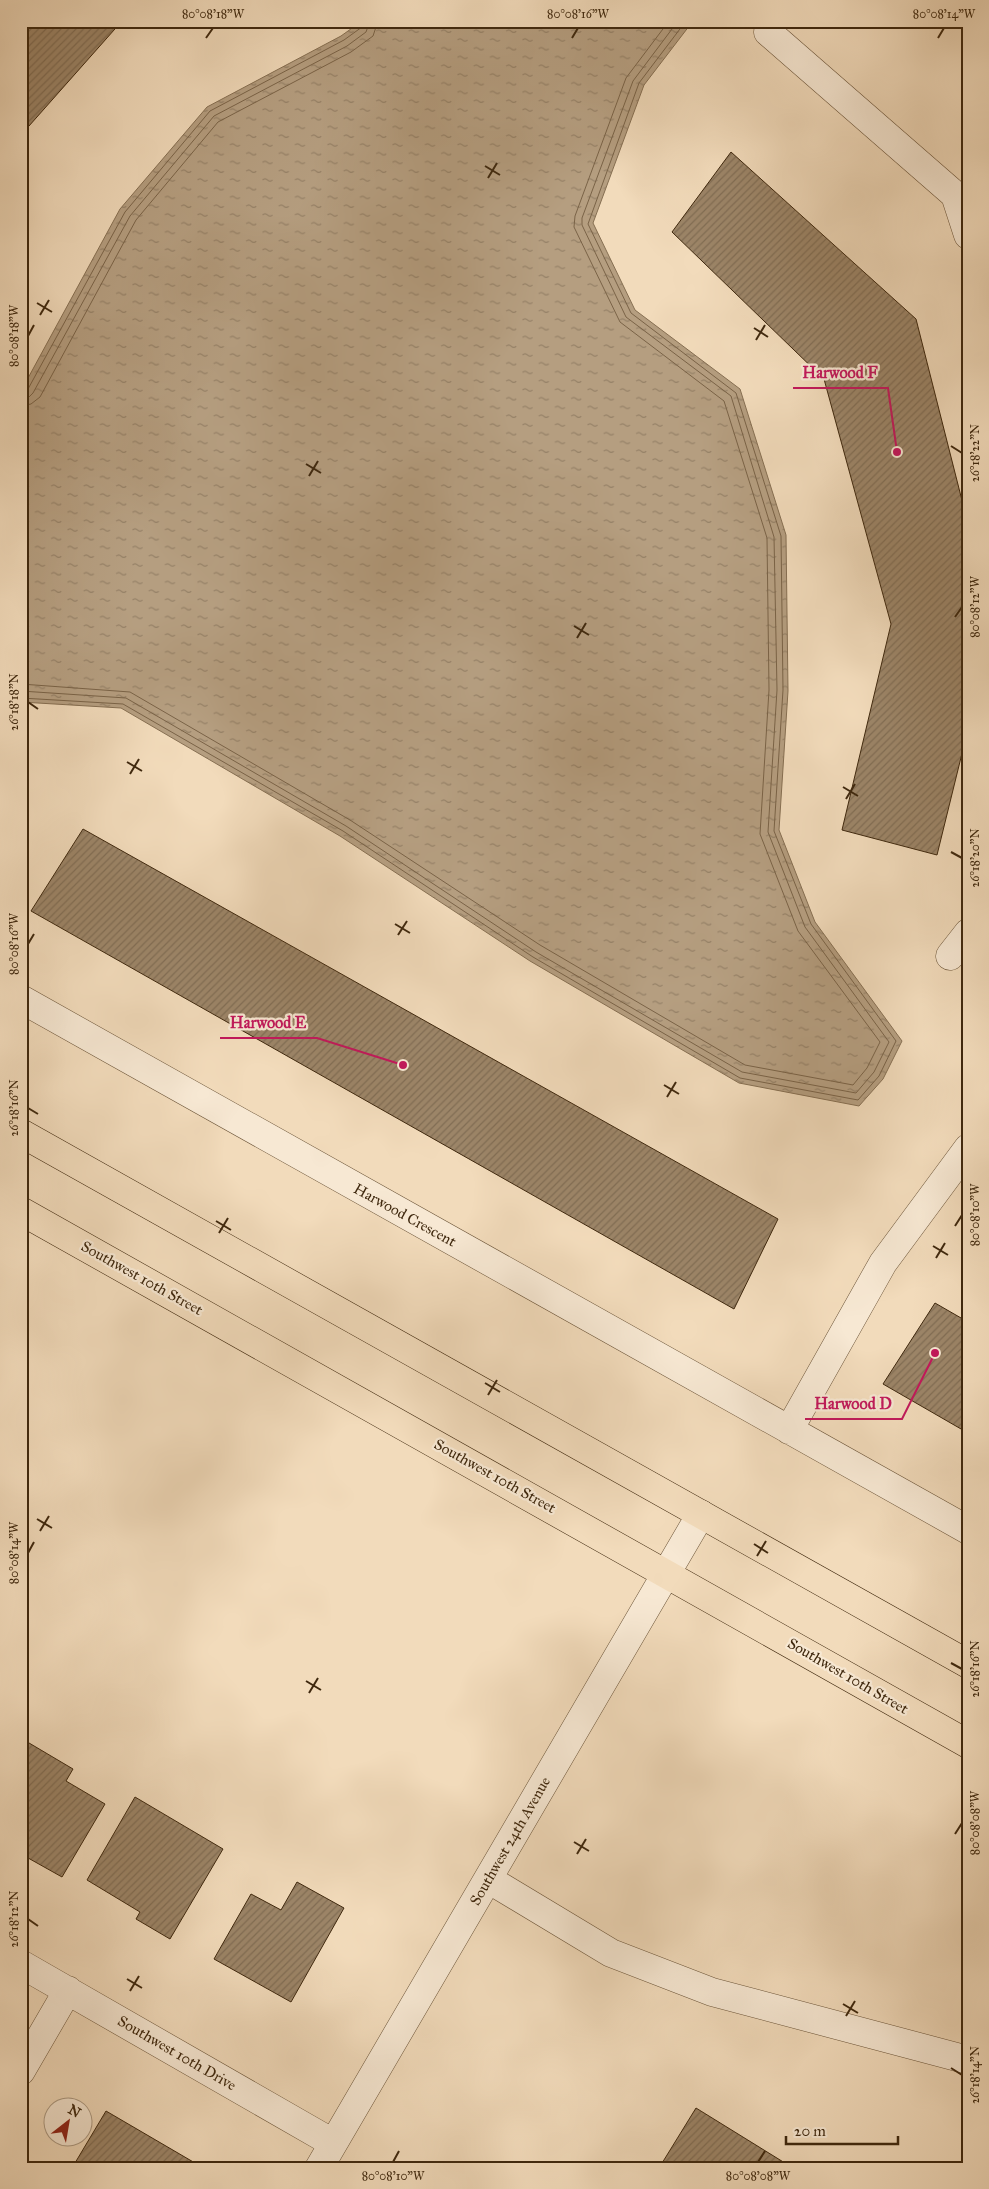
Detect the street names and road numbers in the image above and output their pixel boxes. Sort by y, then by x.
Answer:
street label: Harwood Crescent [351,1179,460,1251]
street label: Southwest 10th Street [78,1237,207,1319]
street label: Southwest 10th Street [431,1435,560,1517]
street label: Southwest 10th Street [784,1634,912,1718]
street label: Southwest 24th Avenue [466,1774,554,1908]
street label: Southwest 10th Drive [115,2012,239,2094]

